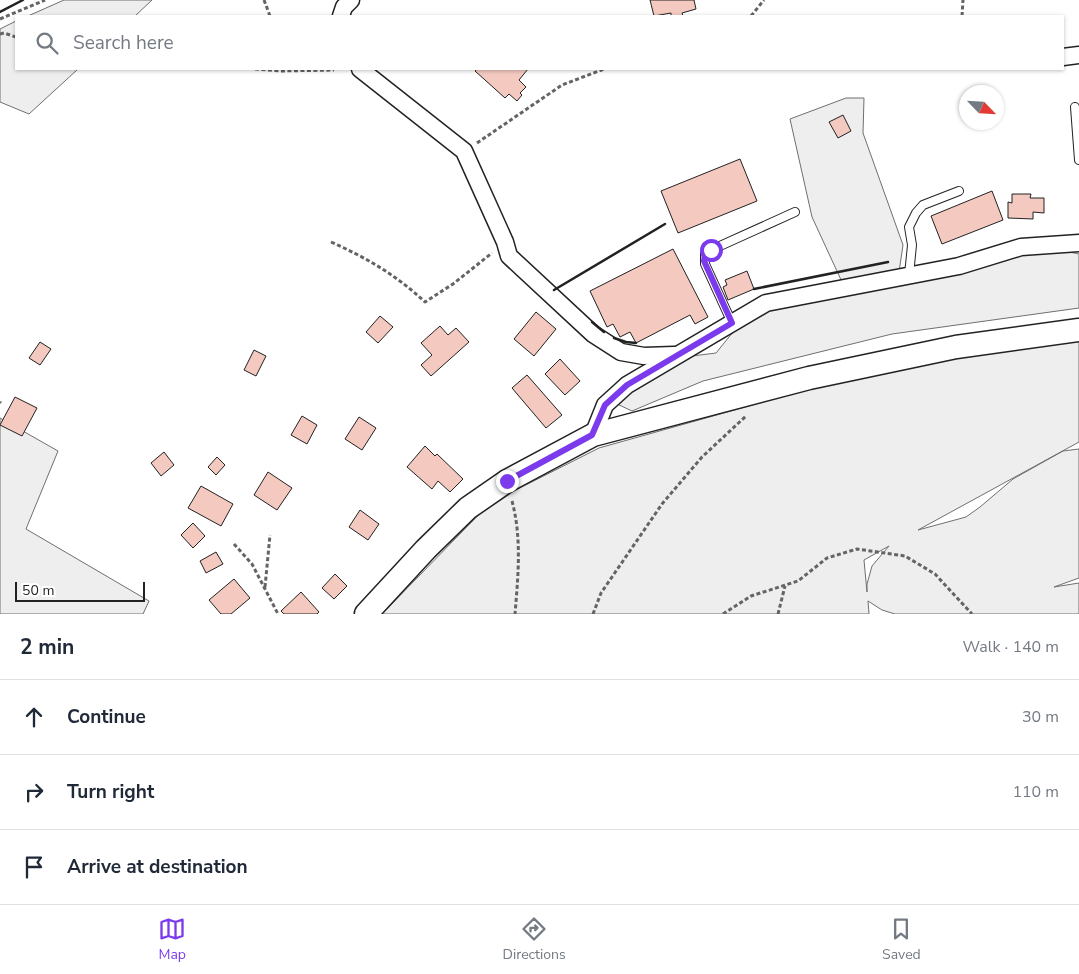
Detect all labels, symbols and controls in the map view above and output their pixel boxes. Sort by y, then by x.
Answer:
search box [15,15,1064,70]
icon: search [33,29,61,57]
text: Search here [73,30,174,56]
north arrow [959,85,1004,130]
route start [700,239,723,262]
route end [496,470,519,493]
scale bar [15,579,145,602]
text: 50 m [22,581,54,600]
text: 2 min [20,633,74,661]
text: Walk · 140 m [963,636,1059,658]
icon: ahead [20,703,48,731]
text: Continue [67,704,146,730]
text: 30 m [1022,706,1059,728]
icon: right [20,778,48,806]
text: Turn right [67,779,154,805]
text: 110 m [1012,781,1059,803]
icon: arrive [20,853,48,881]
text: Arrive at destination [67,854,248,880]
tab: Map [158,915,186,964]
tab: Directions [503,915,566,964]
tab: Saved [882,915,921,964]

